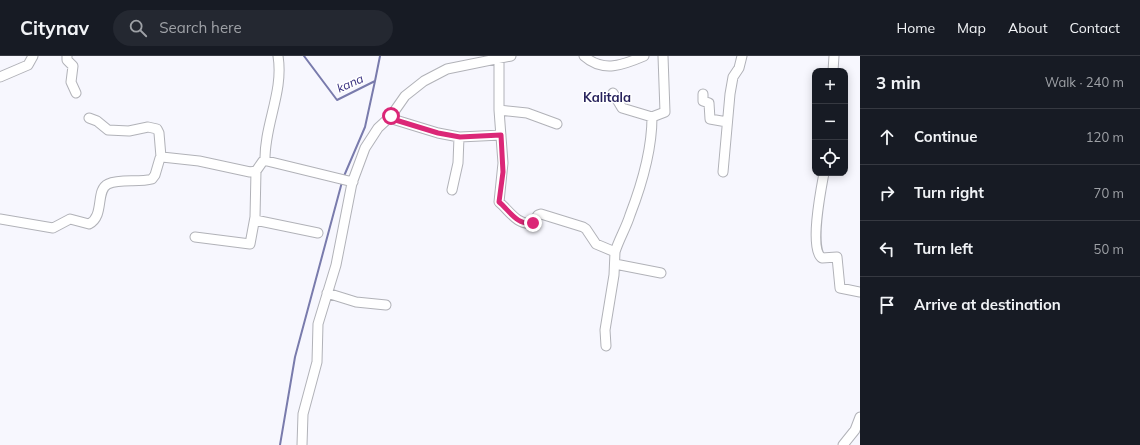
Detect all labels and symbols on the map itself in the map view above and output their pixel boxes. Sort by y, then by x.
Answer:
water label: kana [334,71,366,95]
district label: Kalitala [583,89,631,105]
route start [382,107,400,125]
route end [524,214,542,232]

